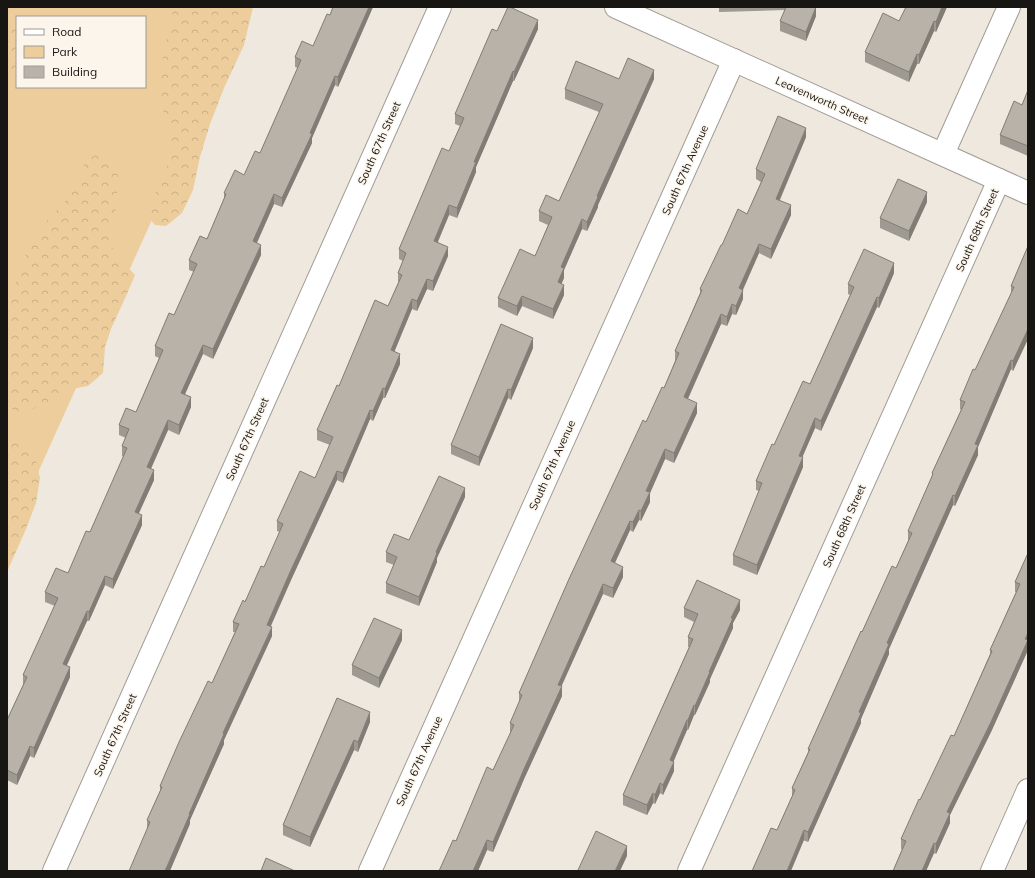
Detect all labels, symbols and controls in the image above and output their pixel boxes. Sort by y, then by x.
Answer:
legend [16,16,146,88]
text: Road [52,24,81,39]
text: Park [52,44,78,59]
text: Building [52,64,97,79]
street label: Leavenworth Street [773,73,871,127]
street label: South 67th Street [354,99,404,187]
street label: South 67th Avenue [659,123,711,217]
street label: South 68th Street [952,186,1002,274]
street label: South 67th Street [222,395,272,483]
street label: South 67th Avenue [526,418,578,512]
street label: South 68th Street [819,482,869,570]
street label: South 67th Street [90,691,140,779]
street label: South 67th Avenue [393,714,445,808]

